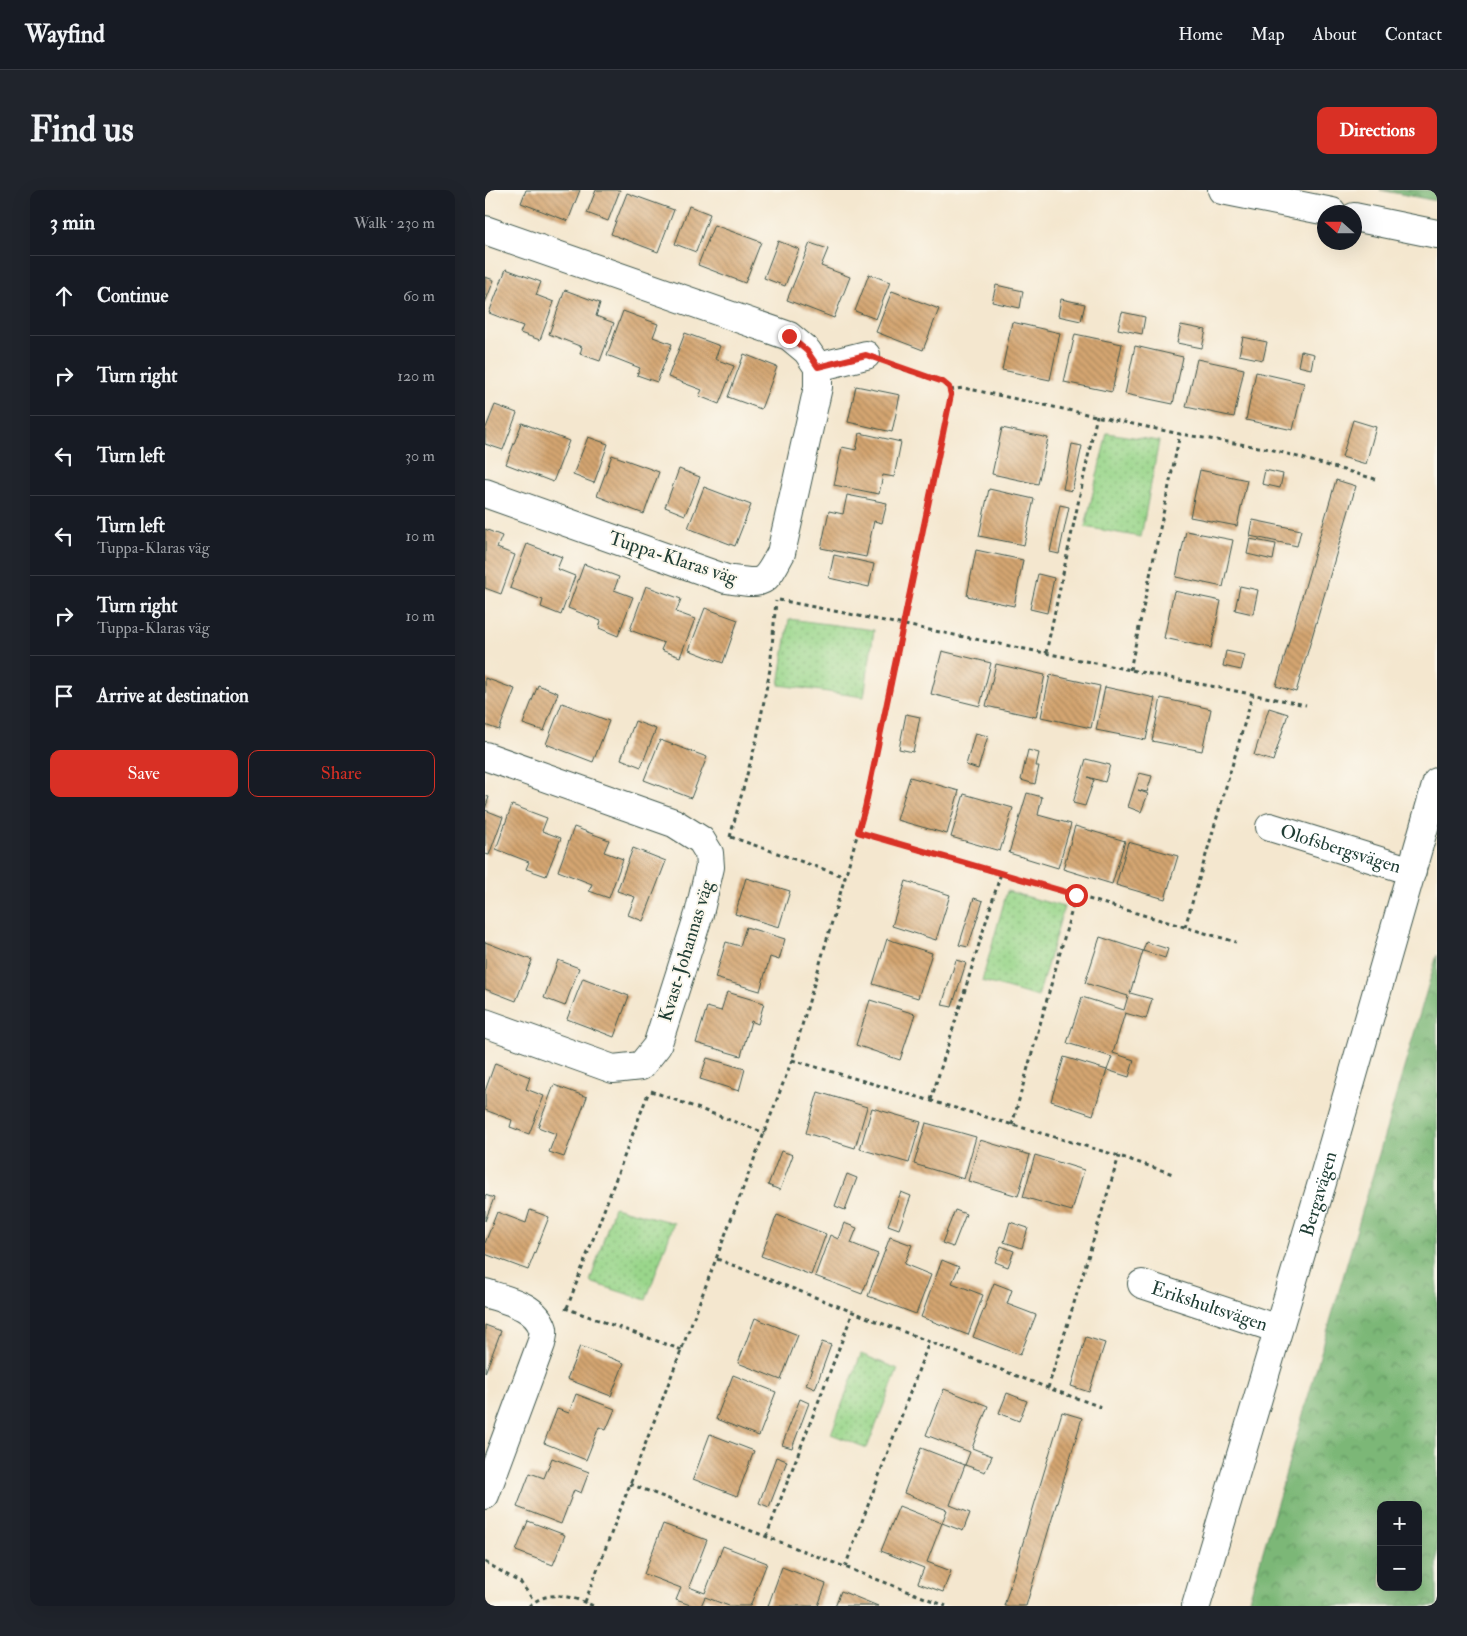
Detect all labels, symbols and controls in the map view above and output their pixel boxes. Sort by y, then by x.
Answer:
text: Wayfind [25,19,105,50]
text: Home [1178,23,1223,46]
text: Map [1251,23,1285,46]
text: About [1313,23,1357,46]
text: Contact [1385,23,1442,46]
button: Directions [1317,107,1437,154]
text: Find us [30,108,134,152]
north arrow [1317,205,1362,250]
text: 3 min [50,209,95,236]
text: Walk · 230 m [354,213,435,233]
icon: ahead [50,282,78,310]
text: Continue [97,284,168,308]
text: 60 m [403,286,435,306]
route end [778,325,801,348]
icon: right [50,362,78,390]
text: Turn right [97,364,177,388]
text: 120 m [397,366,435,386]
icon: left [50,442,78,470]
text: Turn left [97,444,165,468]
text: 30 m [405,446,435,466]
text: Turn left [97,514,165,538]
icon: left [50,522,78,550]
text: 10 m [405,526,435,546]
street label: Tuppa-Klaras väg [605,526,741,591]
text: Tuppa-Klaras väg [97,538,210,558]
text: Turn right [97,594,177,618]
icon: right [50,602,78,630]
text: 10 m [405,606,435,626]
text: Tuppa-Klaras väg [97,618,210,638]
icon: arrive [50,682,78,710]
text: Arrive at destination [97,684,249,708]
button: Save [50,750,238,797]
button: Share [248,750,435,797]
street label: Olofsbergsvägen [1277,819,1404,879]
street label: Kvast-Johannas väg [653,877,719,1025]
route start [1065,884,1088,907]
street label: Bergavägen [1295,1148,1342,1239]
street label: Erikshultsvägen [1148,1276,1271,1337]
map controls [1377,1501,1422,1591]
button: + [1377,1501,1422,1546]
button: − [1377,1546,1422,1591]

